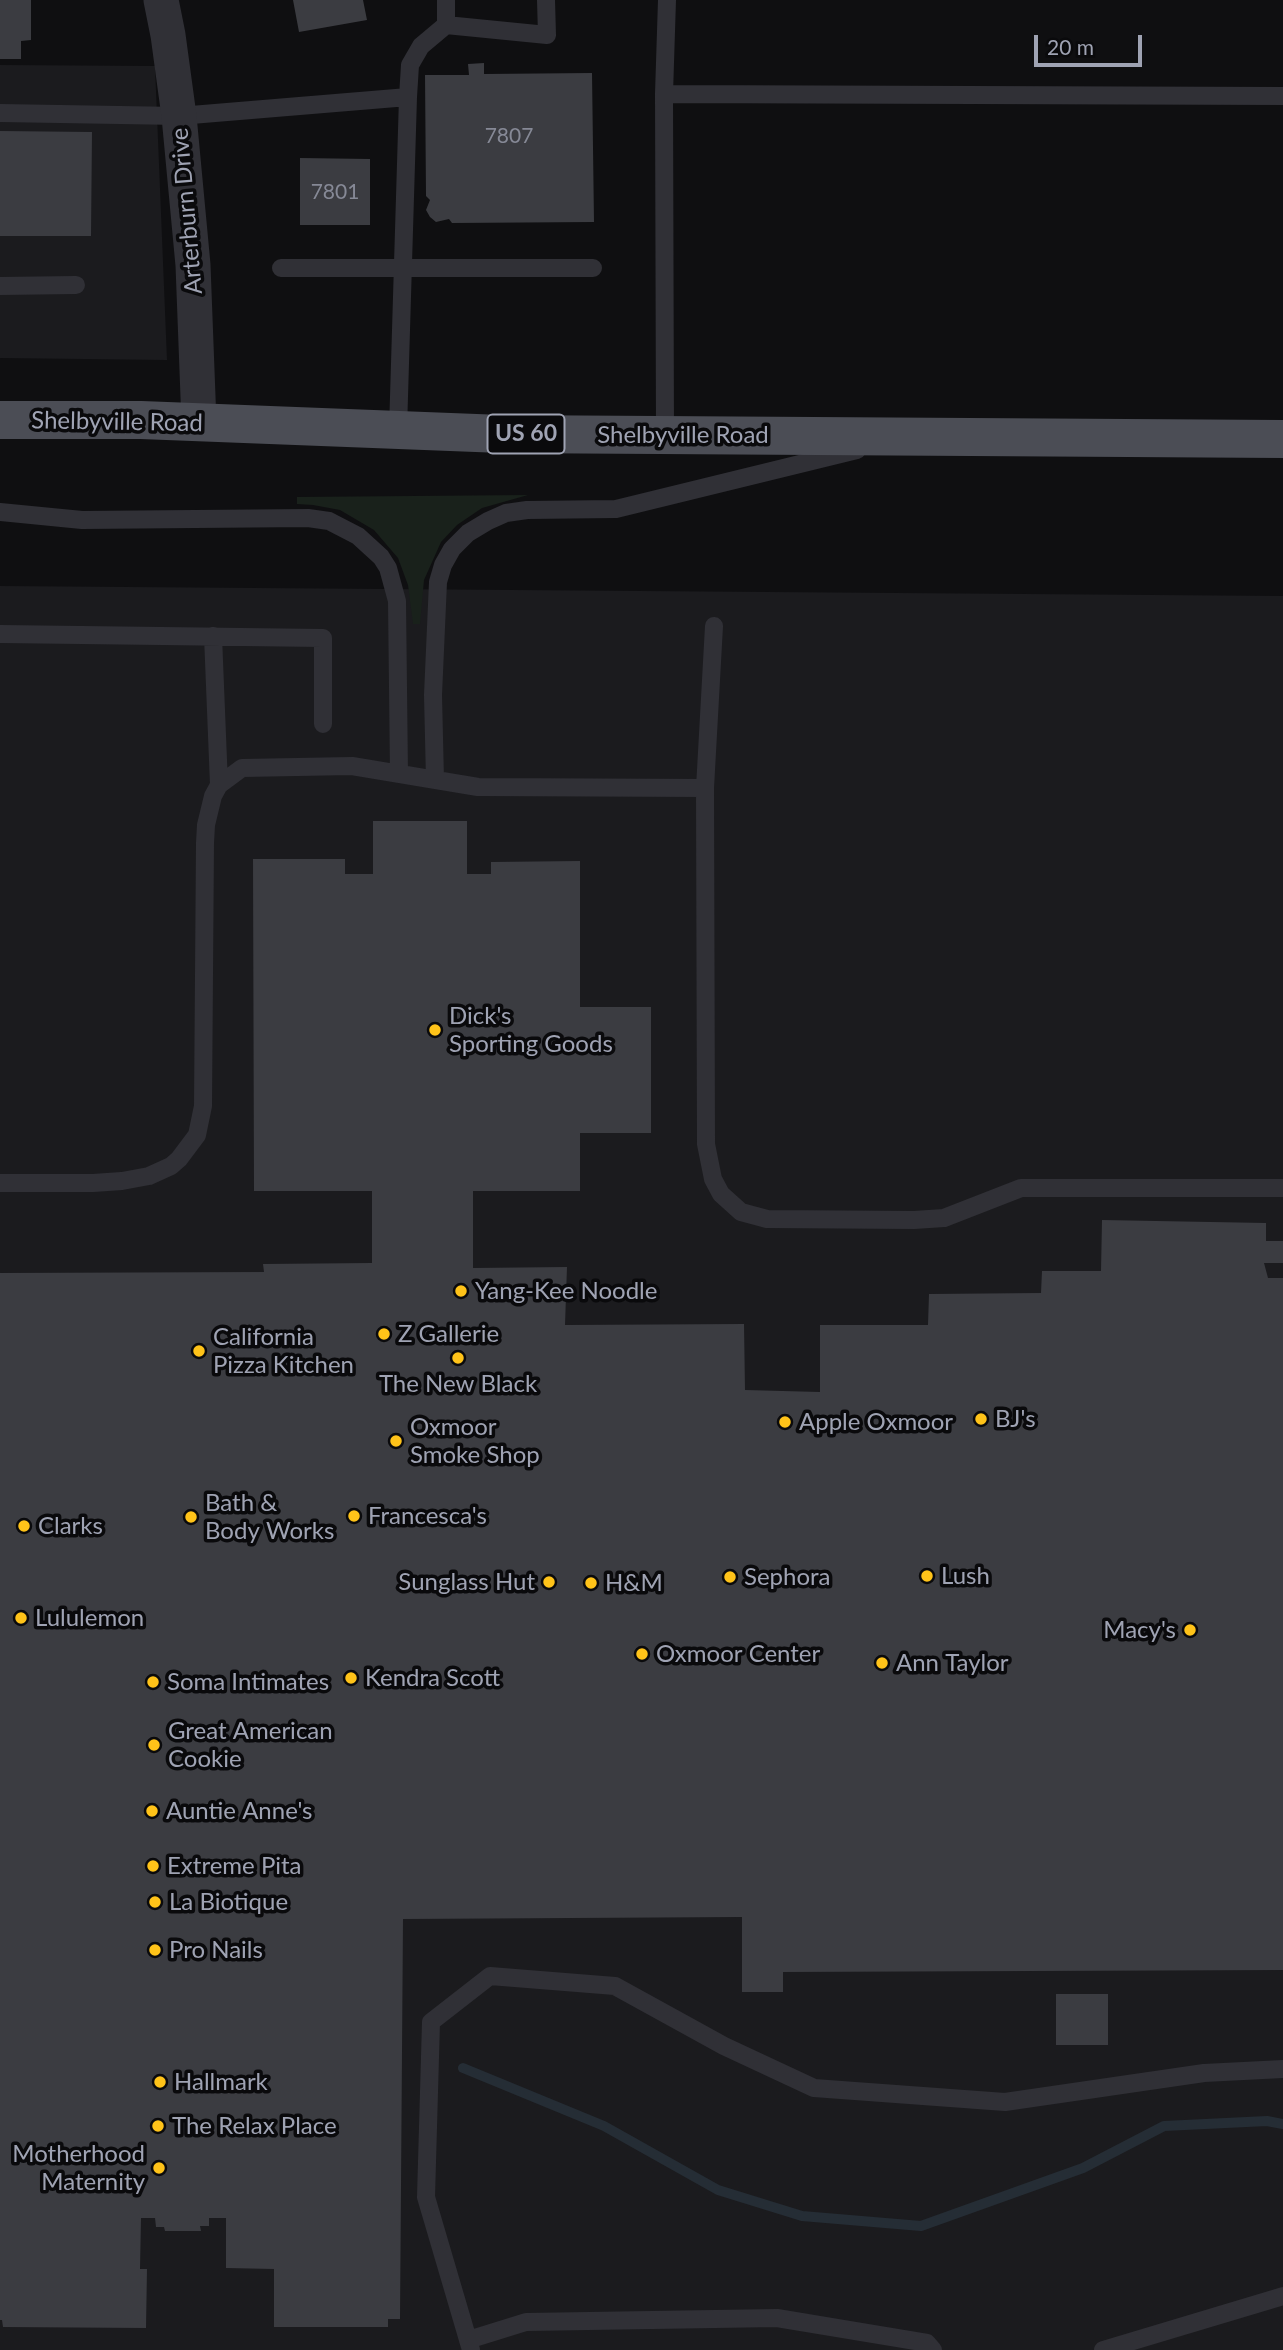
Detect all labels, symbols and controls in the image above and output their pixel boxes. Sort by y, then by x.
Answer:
scale bar [1038,21,1146,65]
text: 20 m [1047,34,1094,59]
house number: 7807 [485,123,533,149]
street label: Arterburn Drive [165,126,209,296]
house number: 7801 [311,179,359,205]
street label: Shelbyville Road [31,406,203,438]
road number: US 60 [488,414,564,454]
street label: Shelbyville Road [597,421,769,449]
place label: Dick's Sporting Goods [449,1002,613,1058]
marker: Dick's Sporting Goods [427,1022,443,1038]
place label: Yang-Kee Noodle [475,1277,657,1305]
marker: Yang-Kee Noodle [453,1283,469,1299]
place label: Z Gallerie [398,1320,499,1348]
place label: California Pizza Kitchen [213,1323,354,1379]
marker: Z Gallerie [376,1326,392,1342]
marker: California Pizza Kitchen [191,1343,207,1359]
marker: The New Black [450,1350,466,1366]
place label: The New Black [379,1370,537,1398]
place label: BJ's [995,1405,1036,1433]
place label: Apple Oxmoor [799,1408,953,1436]
marker: BJ's [973,1411,989,1427]
place label: Oxmoor Smoke Shop [410,1413,540,1469]
marker: Apple Oxmoor [777,1414,793,1430]
marker: Oxmoor Smoke Shop [388,1433,404,1449]
place label: Bath & Body Works [205,1489,334,1545]
place label: Francesca's [368,1502,487,1530]
marker: Francesca's [346,1508,362,1524]
marker: Bath & Body Works [183,1509,199,1525]
place label: Clarks [38,1512,103,1540]
marker: Clarks [16,1518,32,1534]
place label: Lush [941,1562,990,1590]
place label: Sephora [744,1563,831,1591]
place label: Sunglass Hut [398,1568,535,1596]
marker: Lush [919,1568,935,1584]
place label: H&M [605,1569,663,1597]
marker: Sephora [722,1569,738,1585]
marker: Sunglass Hut [541,1574,557,1590]
marker: H&M [583,1575,599,1591]
place label: Lululemon [35,1604,144,1632]
marker: Lululemon [13,1610,29,1626]
place label: Macy's [1103,1616,1176,1644]
marker: Macy's [1182,1622,1198,1638]
place label: Oxmoor Center [656,1640,820,1668]
marker: Oxmoor Center [634,1646,650,1662]
place label: Ann Taylor [896,1649,1009,1677]
marker: Ann Taylor [874,1655,890,1671]
place label: Kendra Scott [365,1664,500,1692]
place label: Soma Intimates [167,1668,329,1696]
marker: Kendra Scott [343,1670,359,1686]
marker: Soma Intimates [145,1674,161,1690]
place label: Great American Cookie [168,1717,333,1773]
marker: Great American Cookie [146,1737,162,1753]
place label: Auntie Anne's [166,1797,312,1825]
marker: Auntie Anne's [144,1803,160,1819]
place label: Extreme Pita [167,1852,302,1880]
marker: Extreme Pita [145,1858,161,1874]
place label: La Biotique [169,1888,288,1916]
marker: La Biotique [147,1894,163,1910]
place label: Pro Nails [169,1936,263,1964]
marker: Pro Nails [147,1942,163,1958]
place label: Hallmark [174,2068,268,2096]
marker: Hallmark [152,2074,168,2090]
place label: The Relax Place [172,2112,337,2140]
marker: The Relax Place [150,2118,166,2134]
place label: Motherhood Maternity [12,2140,145,2196]
marker: Motherhood Maternity [151,2160,167,2176]

